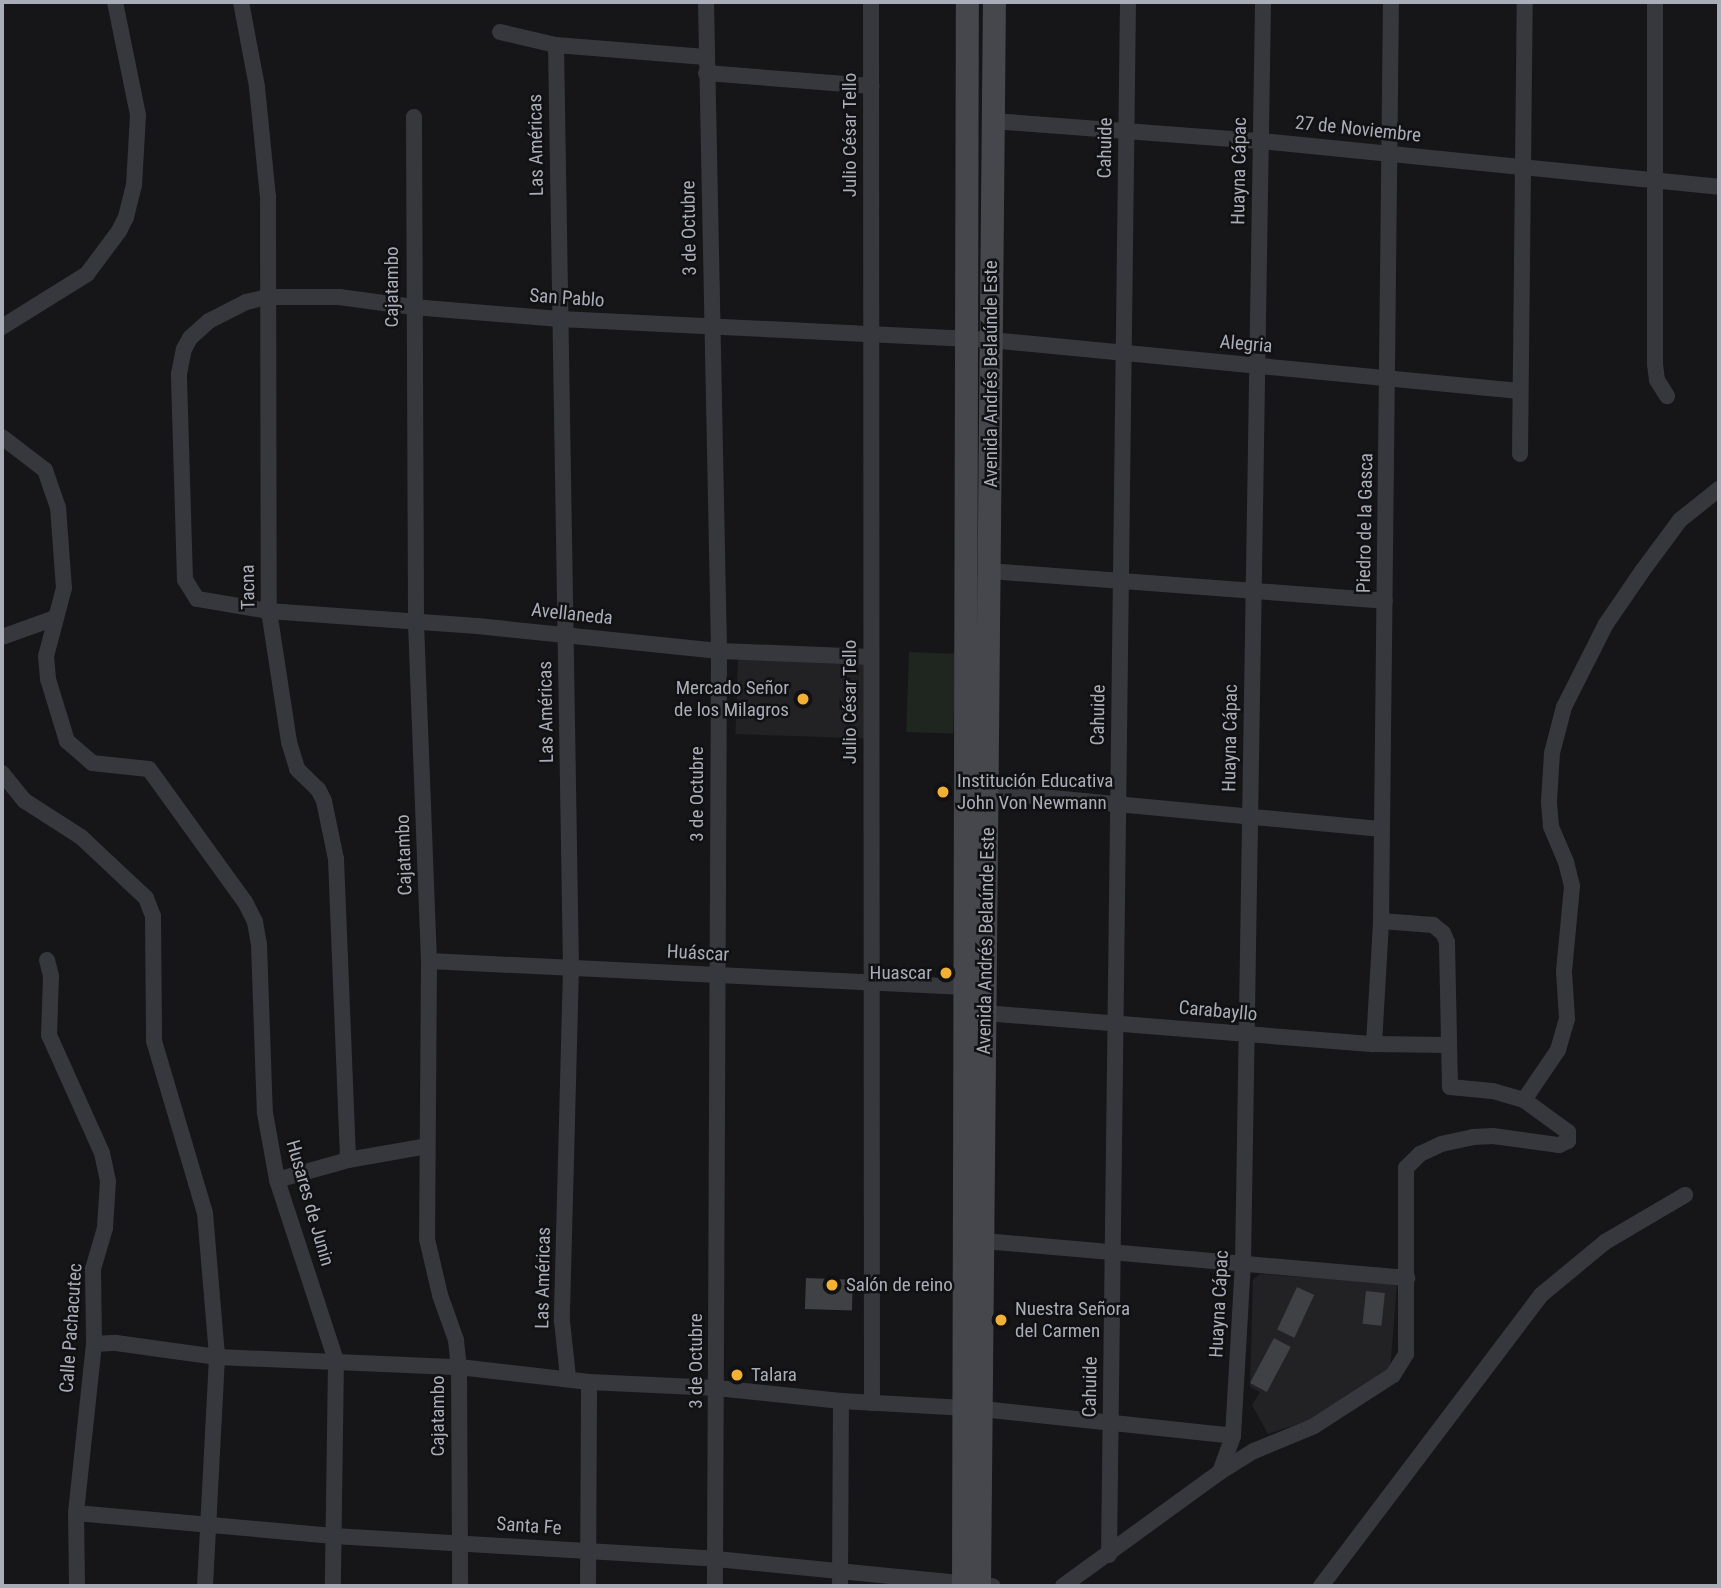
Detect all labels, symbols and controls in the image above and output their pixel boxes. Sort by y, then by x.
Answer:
street label: Julio César Tello [839,73,861,197]
street label: Las Américas [524,94,548,196]
street label: 27 de Noviembre [1294,111,1422,147]
street label: Cahuide [1093,117,1117,179]
street label: Huayna Cápac [1227,117,1251,225]
street label: 3 de Octubre [677,180,701,276]
street label: Cajatambo [381,246,403,328]
street label: Avenida Andrés Belaúnde Este [980,260,1002,488]
street label: San Pablo [529,284,605,312]
street label: Alegria [1219,330,1273,358]
street label: Piedro de la Gasca [1352,453,1378,593]
street label: Tacna [236,564,260,610]
street label: Avellaneda [530,598,614,630]
street label: Julio César Tello [839,640,861,764]
street label: Las Américas [534,661,558,763]
place label: Mercado Señor de los Milagros [674,677,789,721]
street label: Cahuide [1086,684,1110,746]
street label: Huayna Cápac [1218,684,1242,792]
marker: Mercado Señor de los Milagros [795,691,811,707]
street label: 3 de Octubre [686,746,708,842]
place label: Institución Educativa John Von Newmann [957,770,1113,814]
marker: Institución Educativa John Von Newmann [935,784,951,800]
street label: Cajatambo [391,814,417,896]
street label: Avenida Andrés Belaúnde Este [973,827,999,1055]
street label: Huáscar [666,940,730,966]
place label: Huascar [870,962,932,984]
marker: Huascar [938,965,954,981]
street label: Carabayllo [1178,996,1258,1026]
street label: Husares de Junin [281,1137,339,1269]
street label: Las Américas [531,1227,555,1329]
street label: Huayna Cápac [1205,1250,1233,1358]
street label: Calle Pachacutec [55,1263,87,1393]
place label: Salón de reino [846,1274,953,1296]
marker: Salón de reino [824,1277,840,1293]
place label: Nuestra Señora del Carmen [1015,1298,1130,1342]
marker: Nuestra Señora del Carmen [993,1312,1009,1328]
street label: 3 de Octubre [685,1313,707,1409]
street label: Cahuide [1078,1356,1102,1418]
place label: Talara [751,1364,797,1386]
marker: Talara [729,1367,745,1383]
street label: Cajatambo [427,1375,449,1457]
street label: Santa Fe [496,1512,562,1540]

